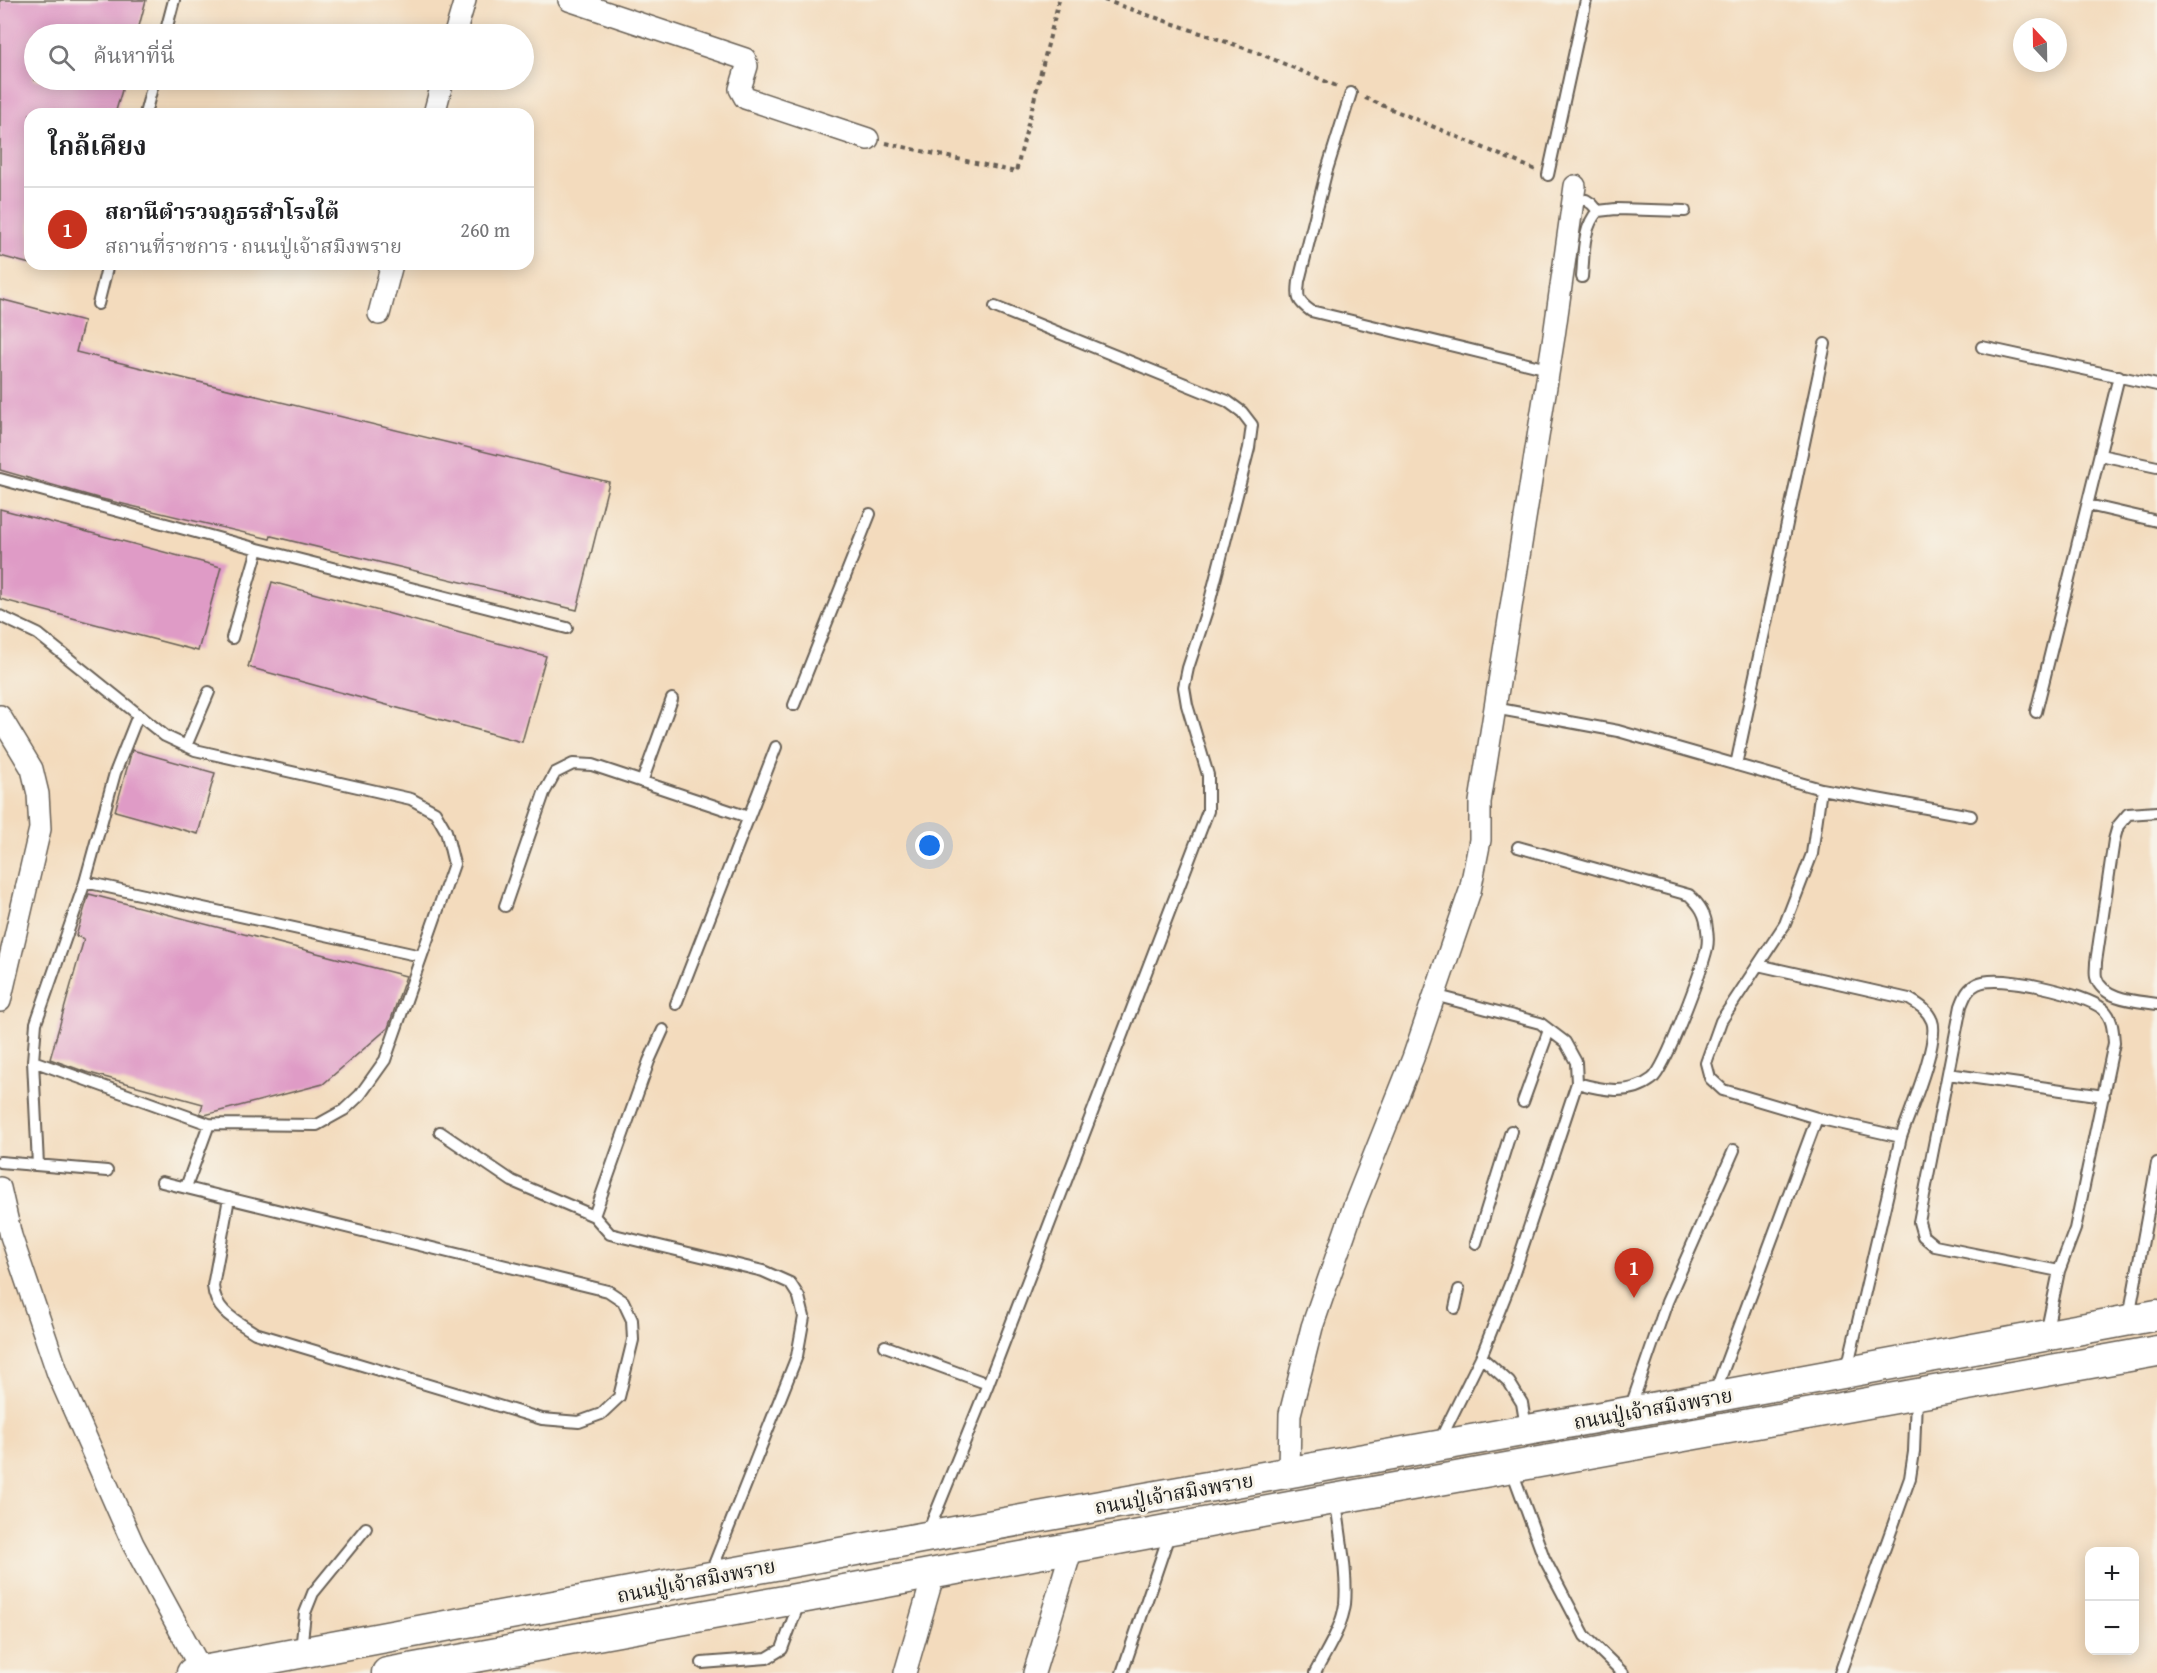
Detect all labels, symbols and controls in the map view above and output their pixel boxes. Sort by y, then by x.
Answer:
north arrow [2013,18,2067,72]
search box [24,24,534,90]
text: ค้นหาที่นี่ [93,39,175,71]
icon: search [45,41,78,74]
text: ใกล้เคียง [48,126,147,165]
text: สถานีตำรวจภูธรสำโรงใต้ [105,195,339,227]
text: 1 [62,215,73,244]
text: 260 m [460,215,510,244]
text: สถานที่ราชการ · ถนนปู่เจ้าสมิงพราย [105,231,402,260]
your location [915,831,944,860]
pin: 1 [1614,1248,1654,1298]
street label: ถนนปู่เจ้าสมิงพราย [1571,1380,1735,1436]
street label: ถนนปู่เจ้าสมิงพราย [1092,1465,1256,1521]
map controls [2085,1547,2139,1655]
button: + [2085,1547,2139,1601]
street label: ถนนปู่เจ้าสมิงพราย [614,1550,778,1610]
button: − [2085,1601,2139,1655]

